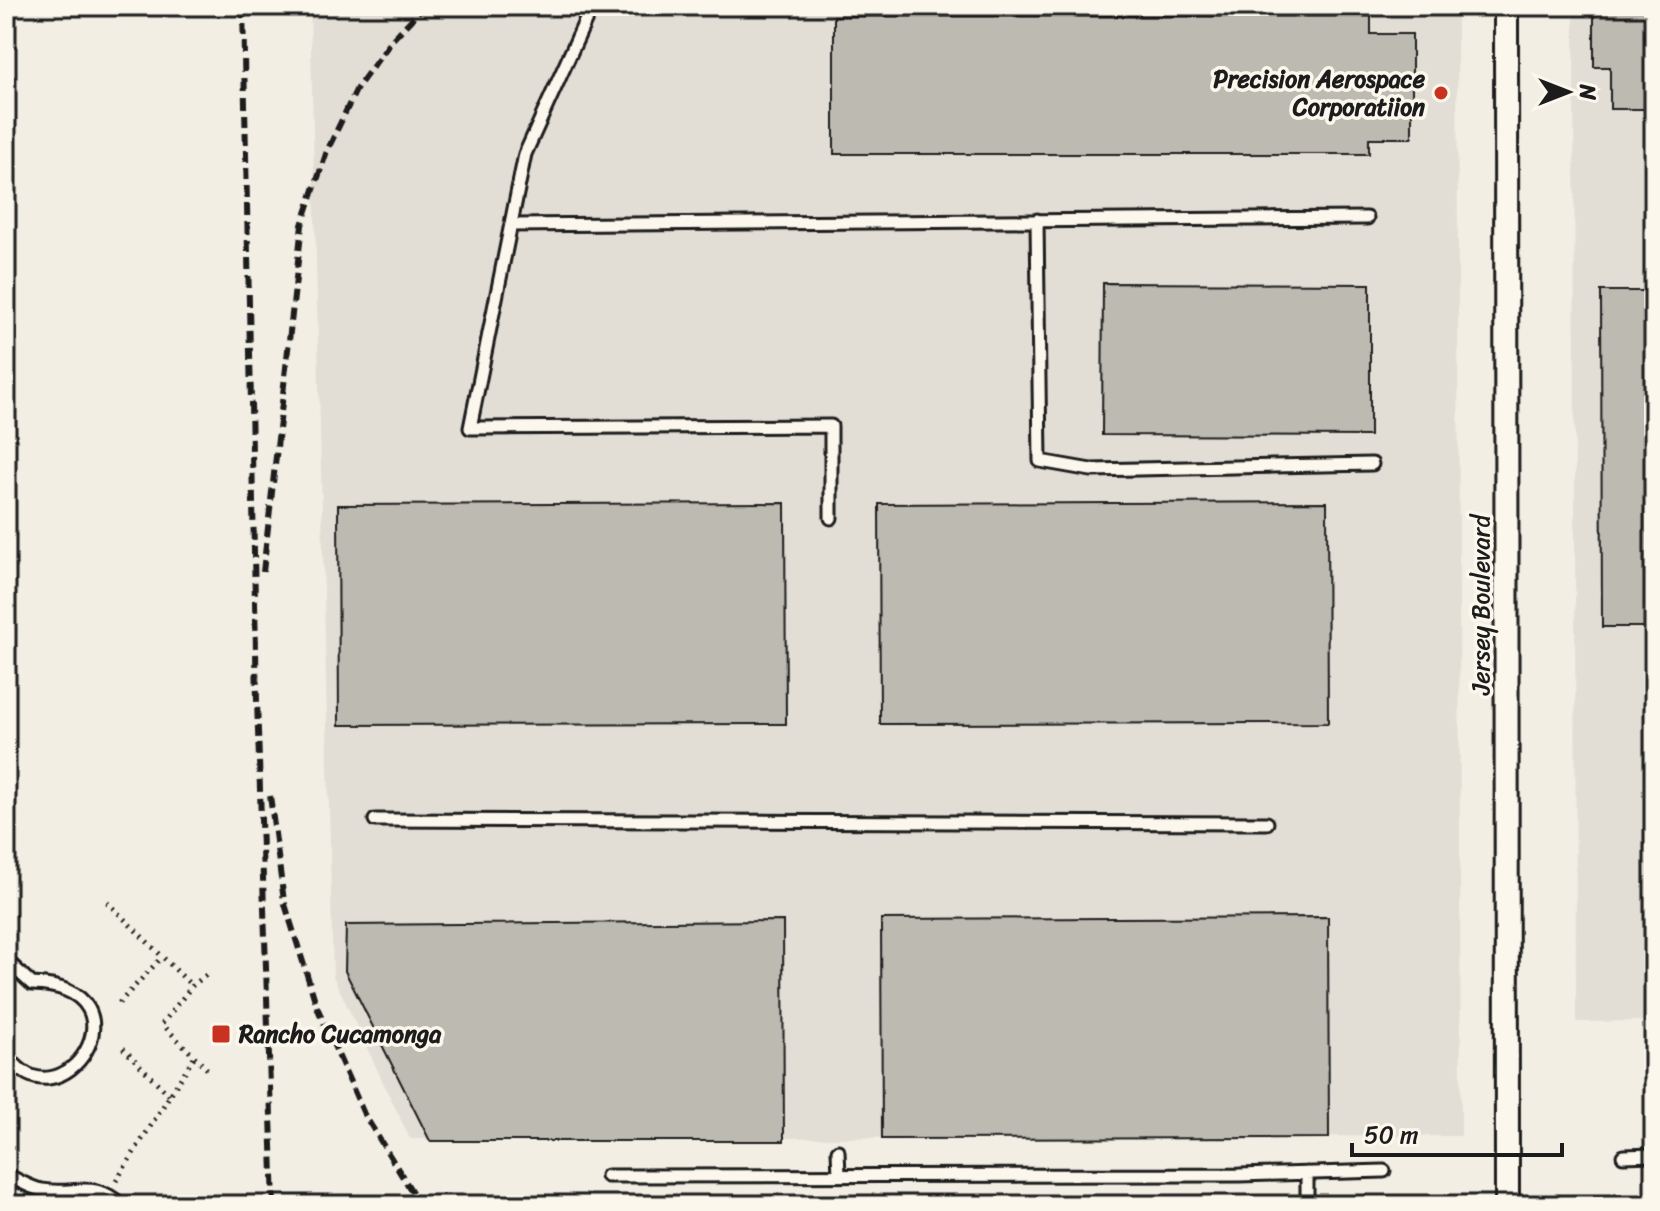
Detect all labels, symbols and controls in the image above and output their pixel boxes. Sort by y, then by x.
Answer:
north arrow [1528,52,1608,132]
place label: Precision Aerospace Corporatiion [1213,58,1426,128]
text: N [1568,83,1607,100]
marker: Precision Aerospace Corporatiion [1432,84,1450,102]
street label: Jersey Boulevard [1460,513,1502,696]
place label: Rancho Cucamonga [238,1013,442,1055]
marker: Rancho Cucamonga [210,1023,232,1045]
scale bar [1352,1107,1562,1157]
text: 50 m [1364,1114,1419,1156]

